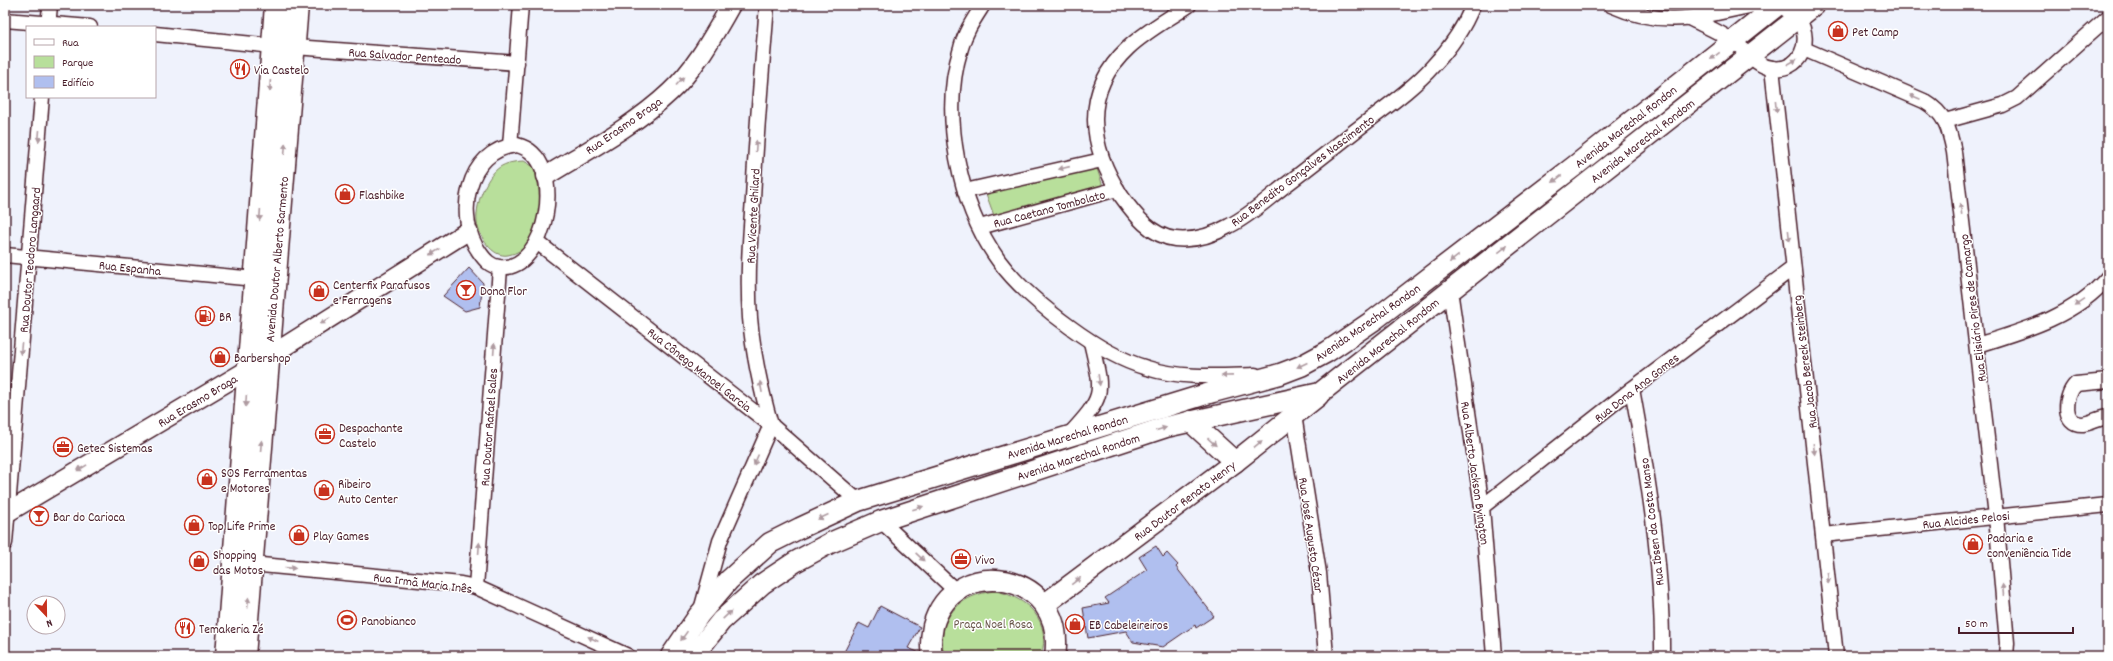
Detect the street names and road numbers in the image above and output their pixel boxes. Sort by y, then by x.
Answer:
street label: Rua Salvador Penteado [348,44,462,71]
street label: Avenida Marechal Rondon [1571,82,1682,174]
street label: Rua Erasmo Braga [582,93,667,161]
street label: Avenida Marechal Rondom [1587,95,1700,189]
street label: Rua Benedito Gonçalves Nascimento [1228,111,1380,233]
street label: Rua Vicente Ghilard [743,168,766,264]
street label: Avenida Doutor Alberto Sarmento [262,175,295,343]
street label: Rua Caetano Tombolato [992,186,1108,234]
street label: Rua Doutor Teodoro Langaard [16,187,47,334]
street label: Rua Elisiário Pires de Camargo [1956,233,1993,383]
street label: Rua Espanha [98,257,163,282]
street label: Avenida Marechal Rondon [1312,280,1425,368]
street label: Avenida Marechal Rondom [1333,294,1444,390]
street label: Rua Jacob Bereck Steinberg [1789,294,1824,429]
street label: Rua Cônego Manoel Garcia [642,324,755,418]
street label: Rua Dona Ana Gomes [1591,350,1684,428]
street label: Rua Doutor Rafael Sales [477,367,504,487]
street label: Rua Erasmo Braga [155,370,242,433]
street label: Rua Alberto Jackson Byington [1454,400,1493,546]
street label: Avenida Marechal Rondon [1005,411,1130,466]
street label: Avenida Marechal Rondom [1015,429,1143,487]
street label: Rua Doutor Renato Henry [1130,457,1241,547]
street label: Rua Ibsen da Costa Manso [1636,457,1671,587]
street label: Rua José Augusto Cézar [1292,476,1327,595]
street label: Rua Alcides Pelosi [1922,507,2011,536]
street label: Rua Irmã Maria Inês [372,569,473,600]

